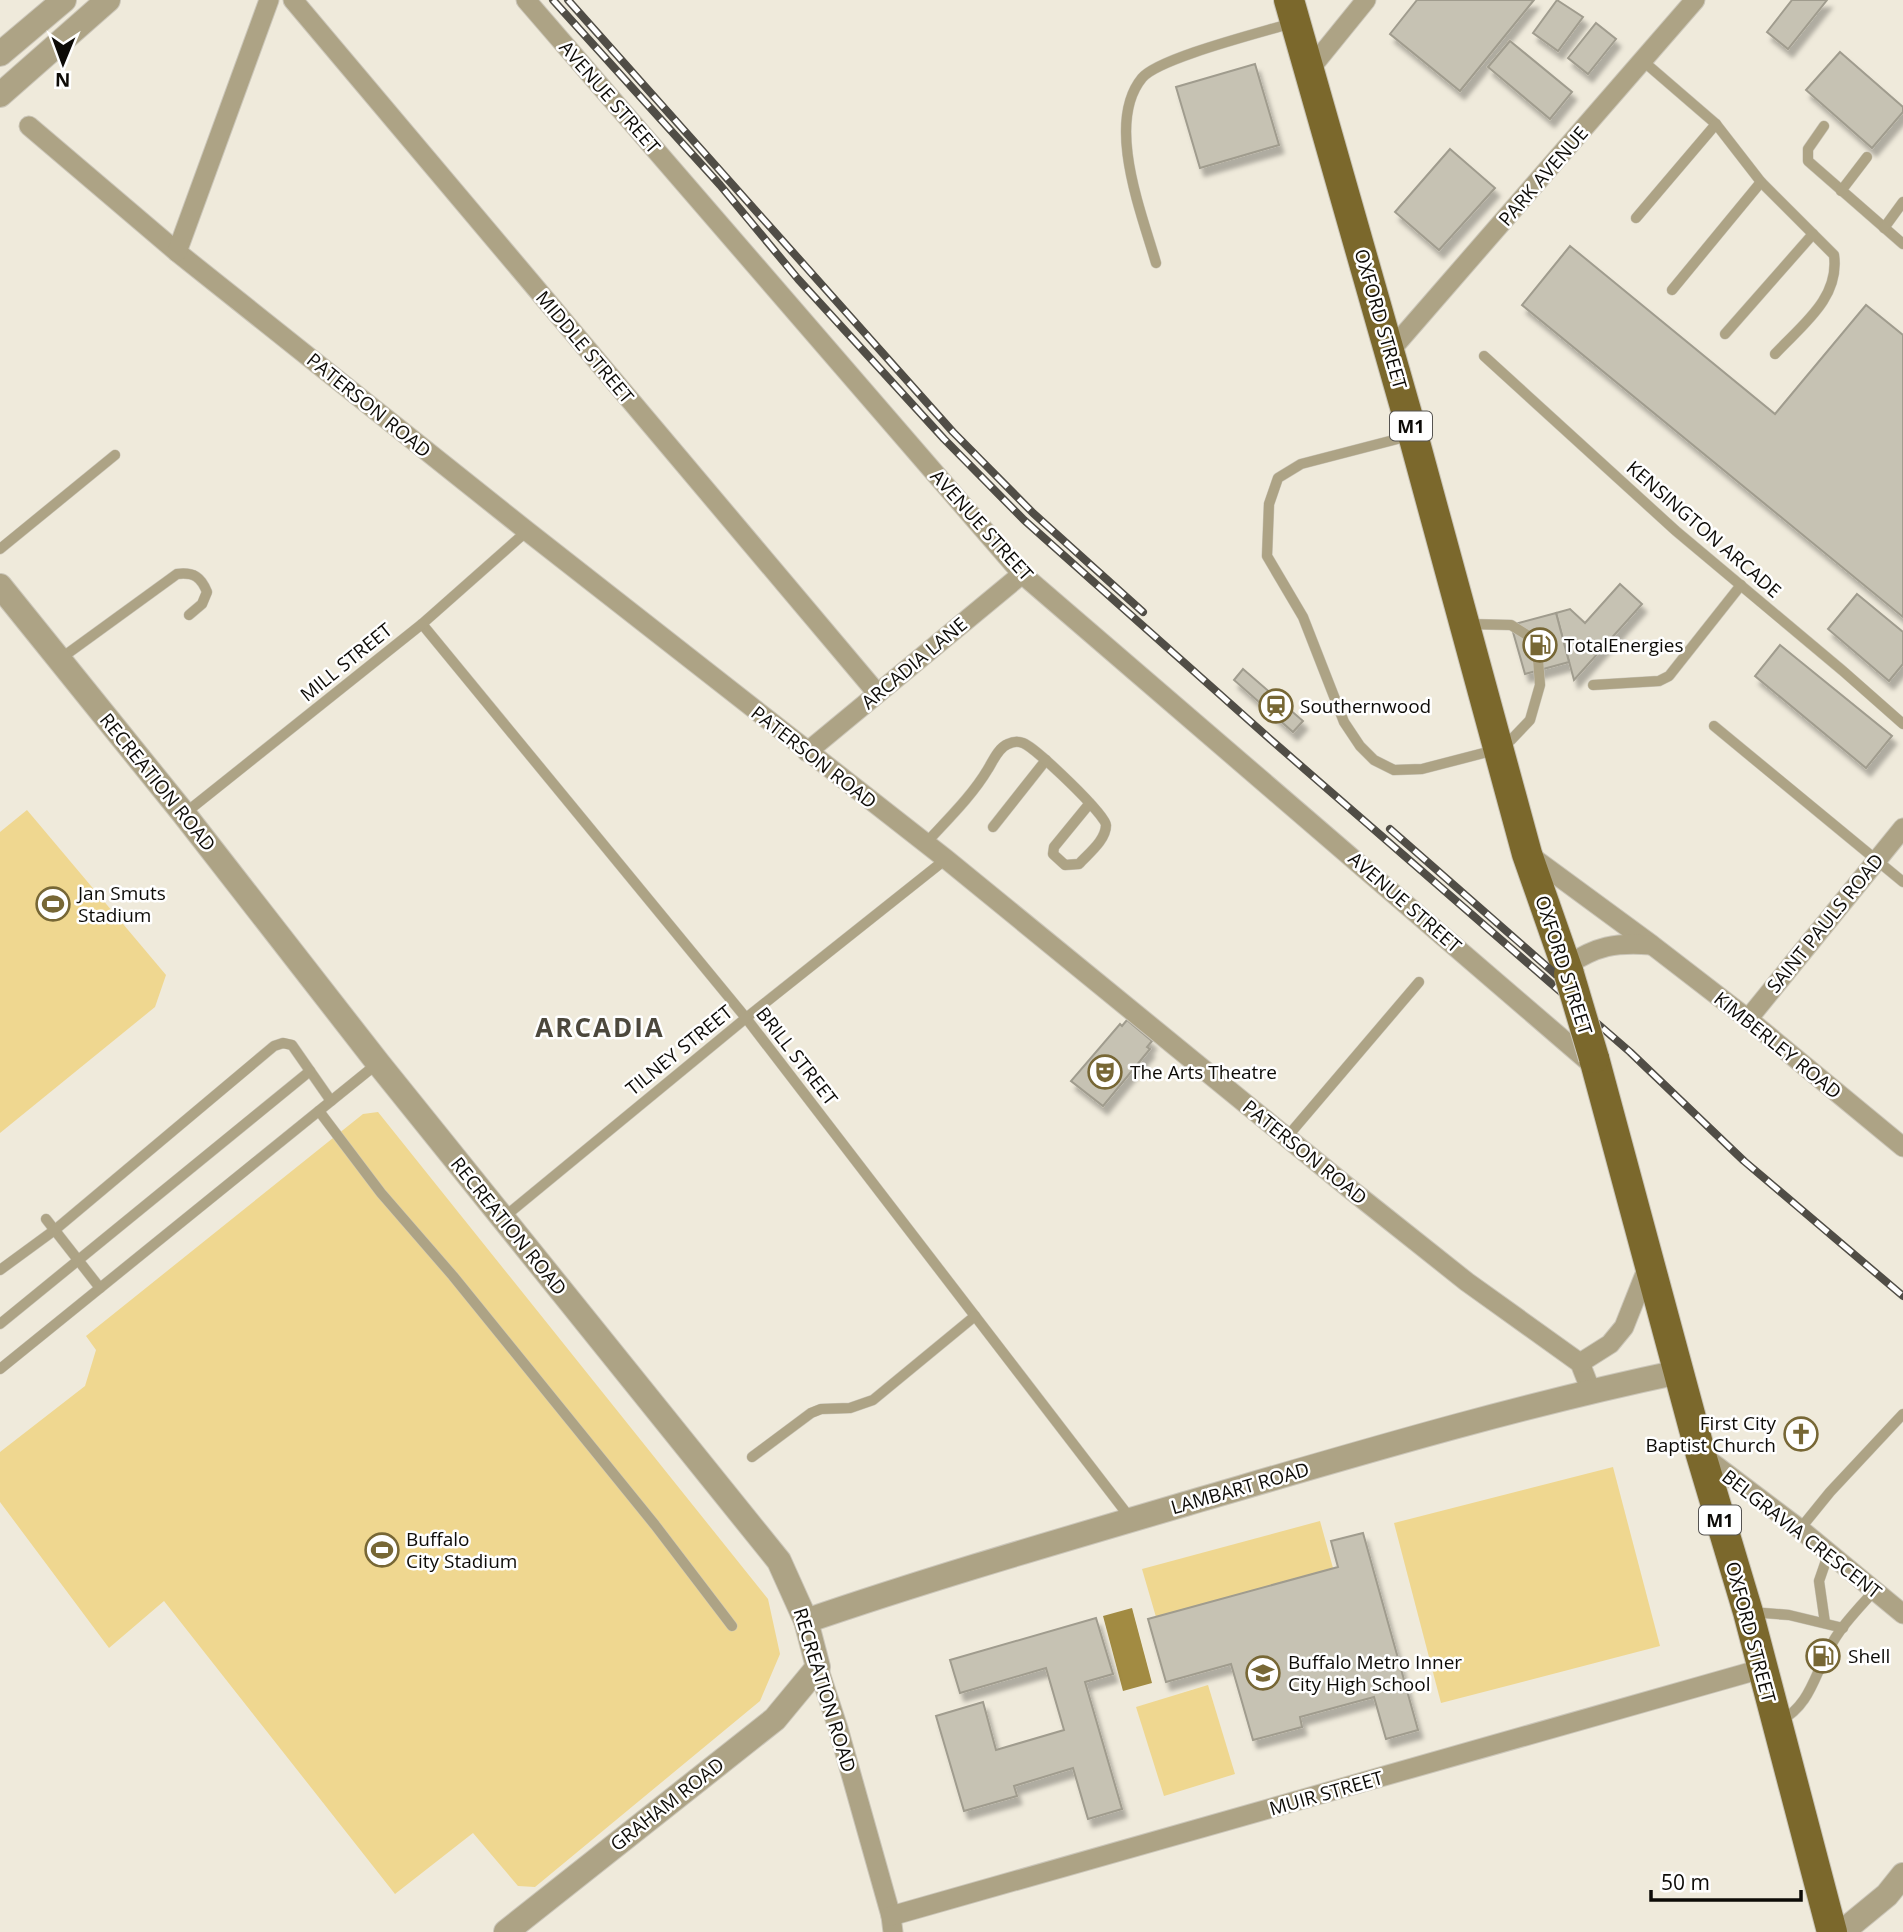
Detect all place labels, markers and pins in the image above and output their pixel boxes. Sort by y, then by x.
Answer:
fuel station icon: TotalEnergies [1521,626,1559,664]
place label: TotalEnergies [1564,632,1684,658]
station icon: Southernwood [1257,687,1295,725]
place label: Southernwood [1300,693,1431,719]
place label: Jan Smuts Stadium [76,880,166,928]
sports icon: Jan Smuts Stadium [34,885,72,923]
theatre icon: The Arts Theatre [1086,1053,1124,1091]
place label: The Arts Theatre [1130,1059,1277,1085]
place label: First City Baptist Church [1645,1410,1776,1458]
church icon: First City Baptist Church [1782,1415,1820,1453]
place label: Buffalo City Stadium [406,1526,517,1574]
sports icon: Buffalo City Stadium [363,1531,401,1569]
fuel station icon: Shell [1804,1637,1842,1675]
place label: Shell [1848,1643,1890,1669]
place label: Buffalo Metro Inner City High School [1288,1649,1462,1697]
school or university icon: Buffalo Metro Inner City High School [1244,1654,1282,1692]

